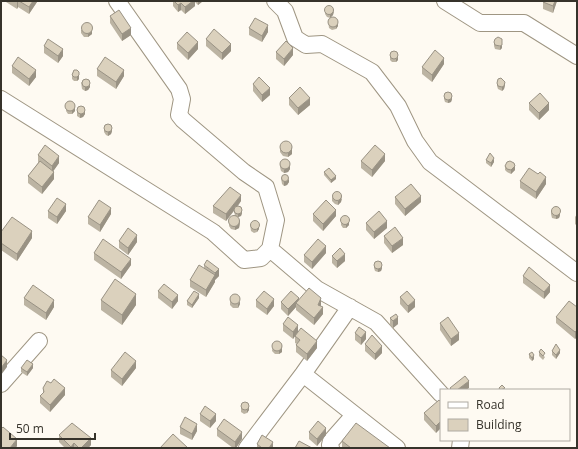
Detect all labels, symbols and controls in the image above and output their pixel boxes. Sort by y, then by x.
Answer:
legend [440,389,570,441]
text: Road [476,396,505,413]
scale bar [10,415,95,441]
text: Building [476,416,522,433]
text: 50 m [16,420,44,437]

